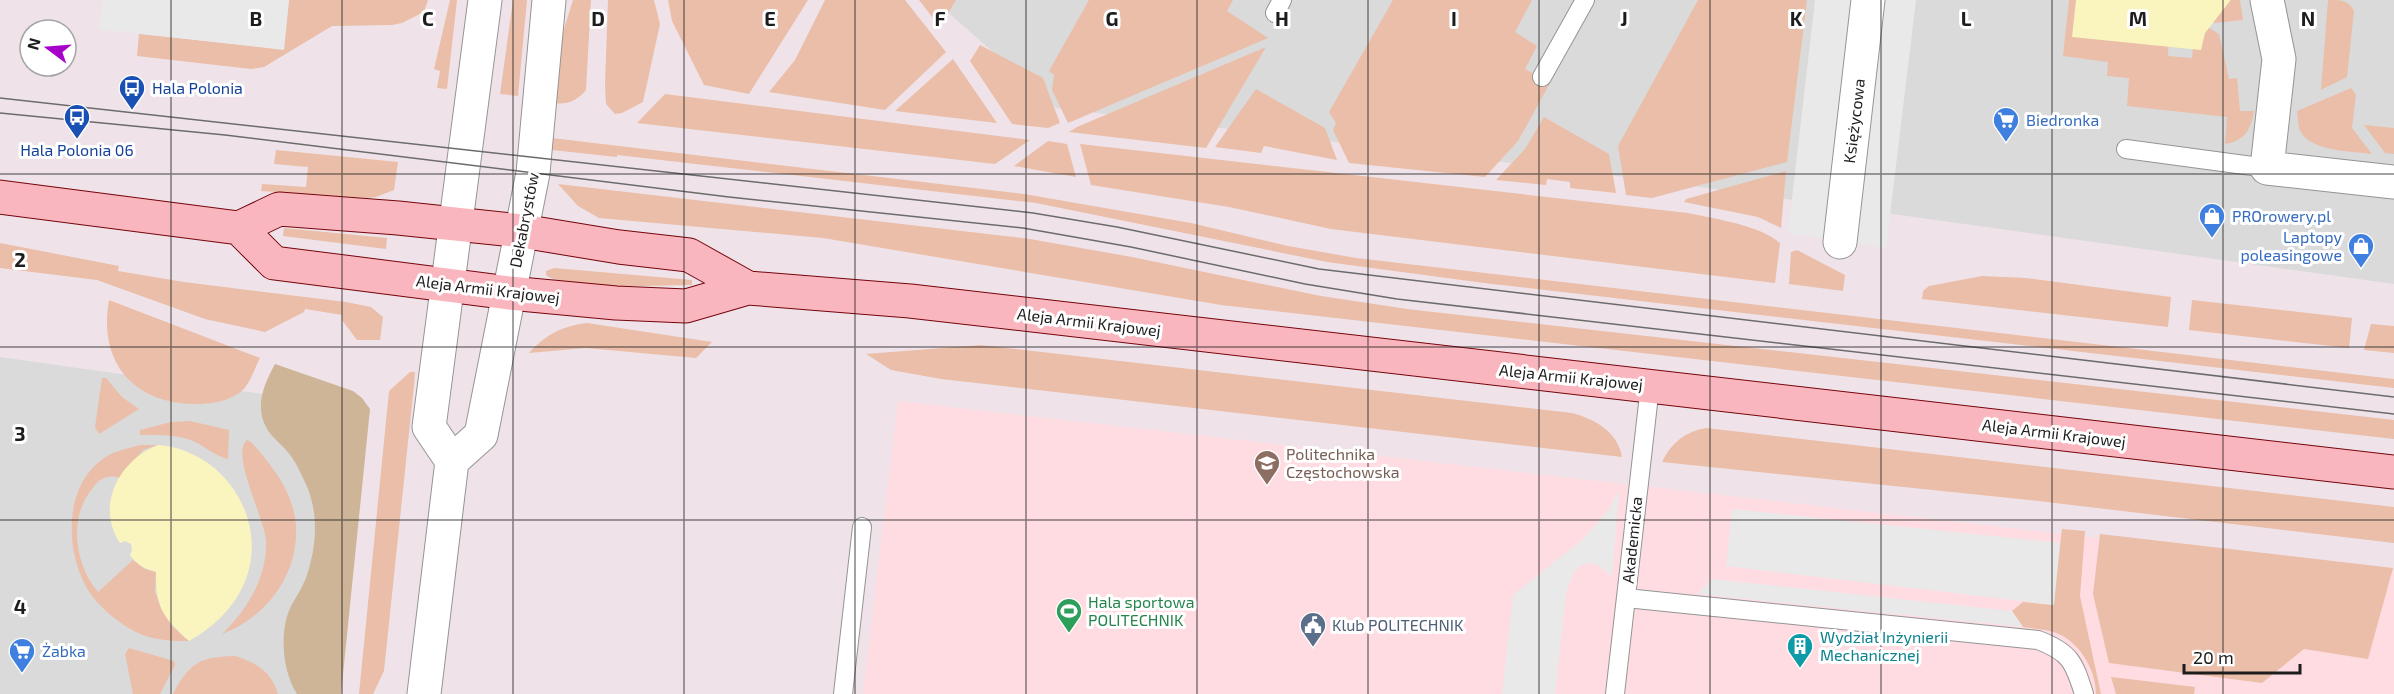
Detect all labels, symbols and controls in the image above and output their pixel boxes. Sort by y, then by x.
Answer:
text: B [250,6,262,30]
text: C [422,6,434,30]
text: D [591,6,605,30]
text: E [764,6,776,30]
text: F [934,6,946,30]
text: G [1106,6,1118,30]
text: H [1275,6,1289,30]
text: I [1451,6,1457,30]
text: J [1620,6,1628,30]
text: K [1790,6,1803,30]
text: L [1961,6,1972,30]
text: M [2129,6,2147,30]
text: N [2301,6,2315,30]
north arrow [18,18,78,78]
text: N [22,36,44,52]
bus stop icon: Hala Polonia [117,73,147,111]
street label: Księżycowa [1839,77,1868,164]
place label: Hala Polonia [152,78,243,97]
bus stop icon: Hala Polonia 06 [62,102,92,140]
supermarket icon: Biedronka [1991,105,2021,143]
place label: Biedronka [2026,110,2099,129]
place label: Hala Polonia 06 [20,140,134,159]
street label: Dekabrystów [505,171,542,269]
shop icon: PROrowery.pl [2197,201,2227,239]
place label: PROrowery.pl [2232,206,2331,225]
place label: Laptopy poleasingowe [2240,227,2343,264]
shop icon: Laptopy poleasingowe [2346,231,2376,269]
text: 2 [14,247,26,271]
street label: Aleja Armii Krajowej [415,270,561,308]
street label: Aleja Armii Krajowej [1016,303,1162,341]
street label: Aleja Armii Krajowej [1498,359,1644,395]
street label: Aleja Armii Krajowej [1981,414,2127,452]
text: 3 [14,421,26,445]
place label: Politechnika Częstochowska [1286,444,1400,481]
school or university icon: Politechnika Częstochowska [1252,448,1282,486]
street label: Akademicka [1617,495,1646,584]
place label: Hala sportowa POLITECHNIK [1088,592,1195,629]
text: 4 [14,594,27,618]
sports icon: Hala sportowa POLITECHNIK [1054,596,1084,634]
public building icon: Klub POLITECHNIK [1298,610,1328,648]
place label: Klub POLITECHNIK [1332,615,1464,634]
place label: Wydział Inżynierii Mechanicznej [1820,627,1948,665]
building icon: Wydział Inżynierii Mechanicznej [1785,631,1815,669]
supermarket icon: Żabka [7,636,37,674]
scale bar [2184,637,2300,675]
place label: Żabka [42,641,86,660]
text: 20 m [2193,646,2234,668]

